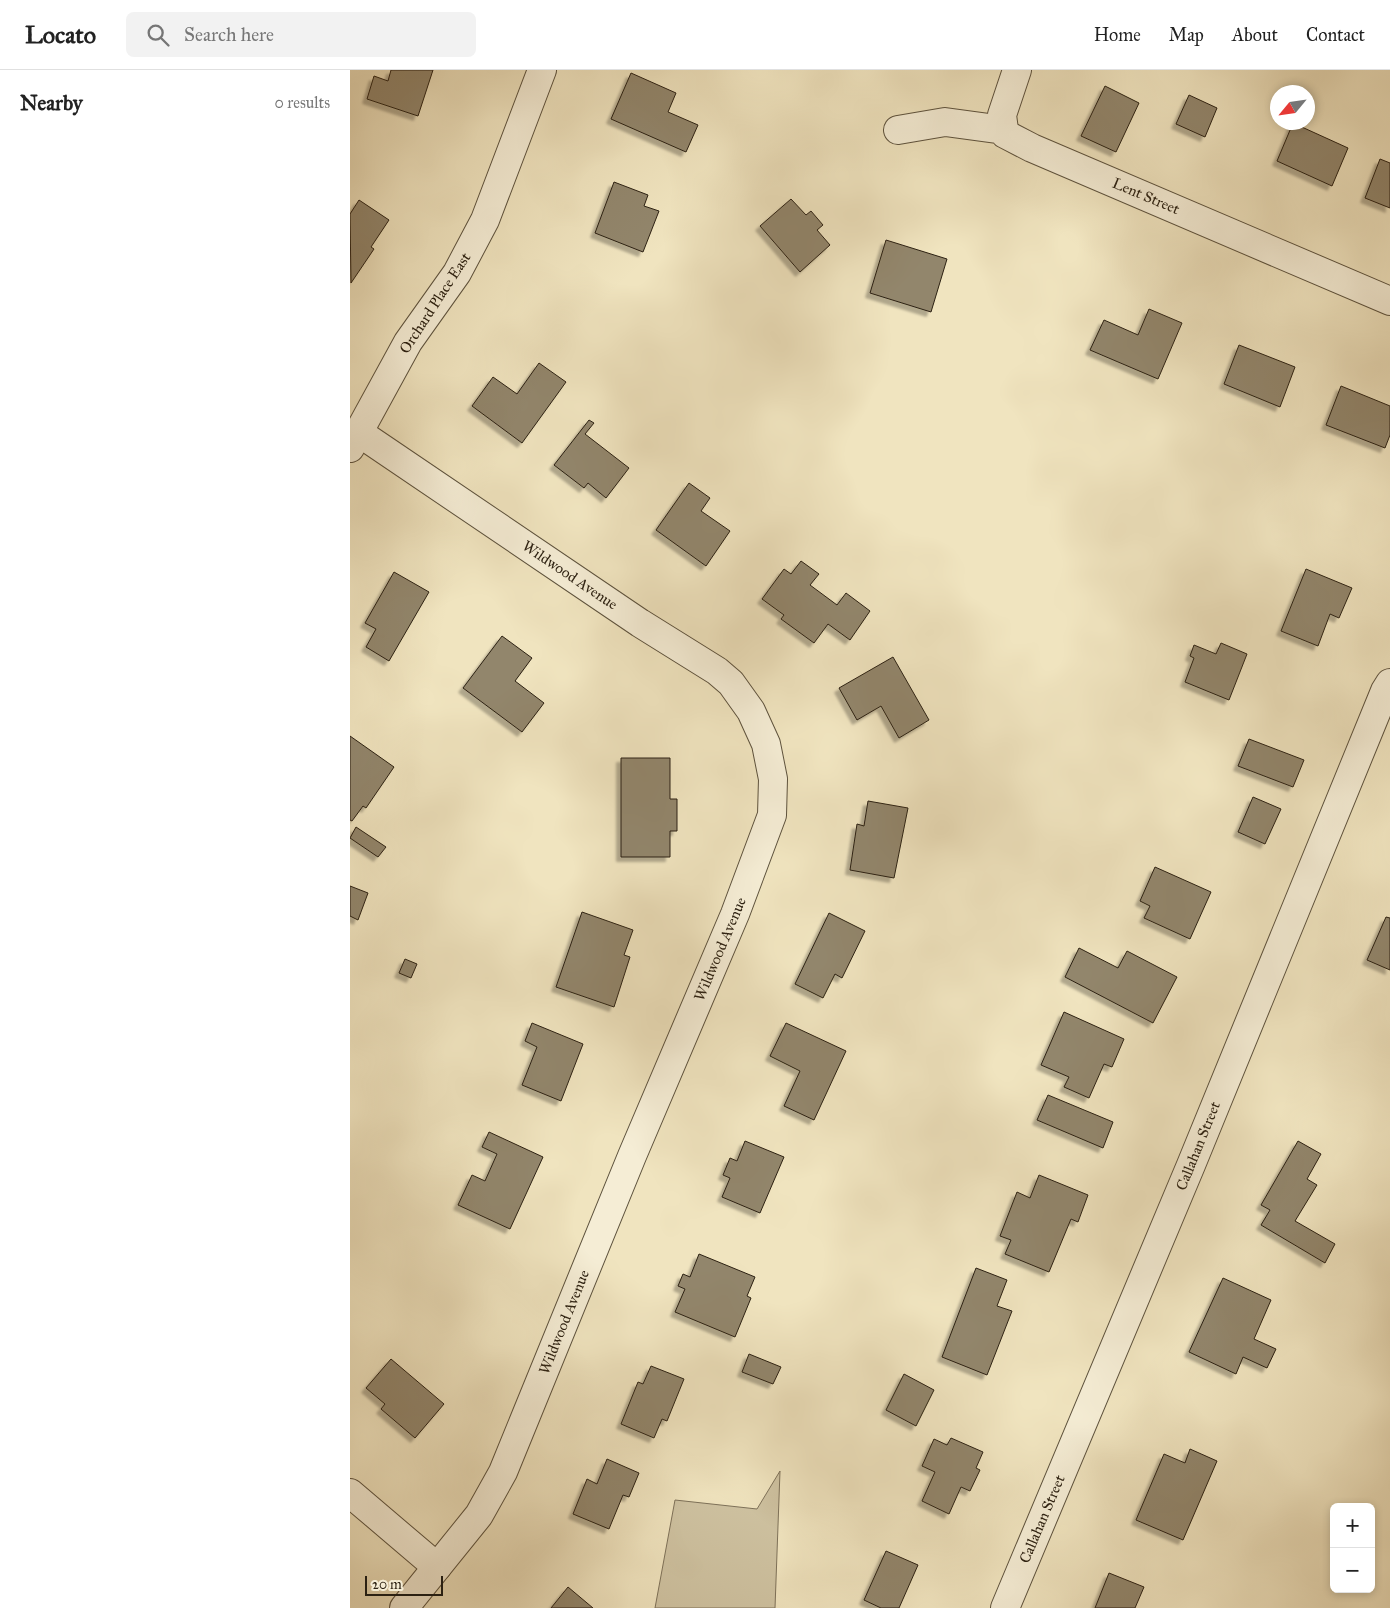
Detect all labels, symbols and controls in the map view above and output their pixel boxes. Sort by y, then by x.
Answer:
search box [126,12,476,57]
text: Locato [25,20,96,50]
icon: search [144,21,172,49]
text: Search here [184,23,274,46]
text: Home [1094,24,1141,46]
text: Map [1169,24,1204,46]
text: About [1232,24,1278,46]
text: Contact [1306,24,1365,46]
north arrow [1270,85,1315,130]
text: Nearby [20,90,83,116]
text: 0 results [275,93,330,112]
street label: Lent Street [1110,174,1183,218]
street label: Orchard Place East [396,248,475,357]
street label: Wildwood Avenue [519,537,621,613]
street label: Wildwood Avenue [690,895,750,1003]
street label: Callahan Street [1172,1098,1224,1193]
street label: Wildwood Avenue [535,1267,593,1377]
street label: Callahan Street [1015,1471,1069,1566]
map controls [1330,1503,1375,1593]
button: + [1330,1503,1375,1548]
button: − [1330,1548,1375,1593]
scale bar [365,1573,442,1596]
text: 20 m [372,1576,402,1593]

